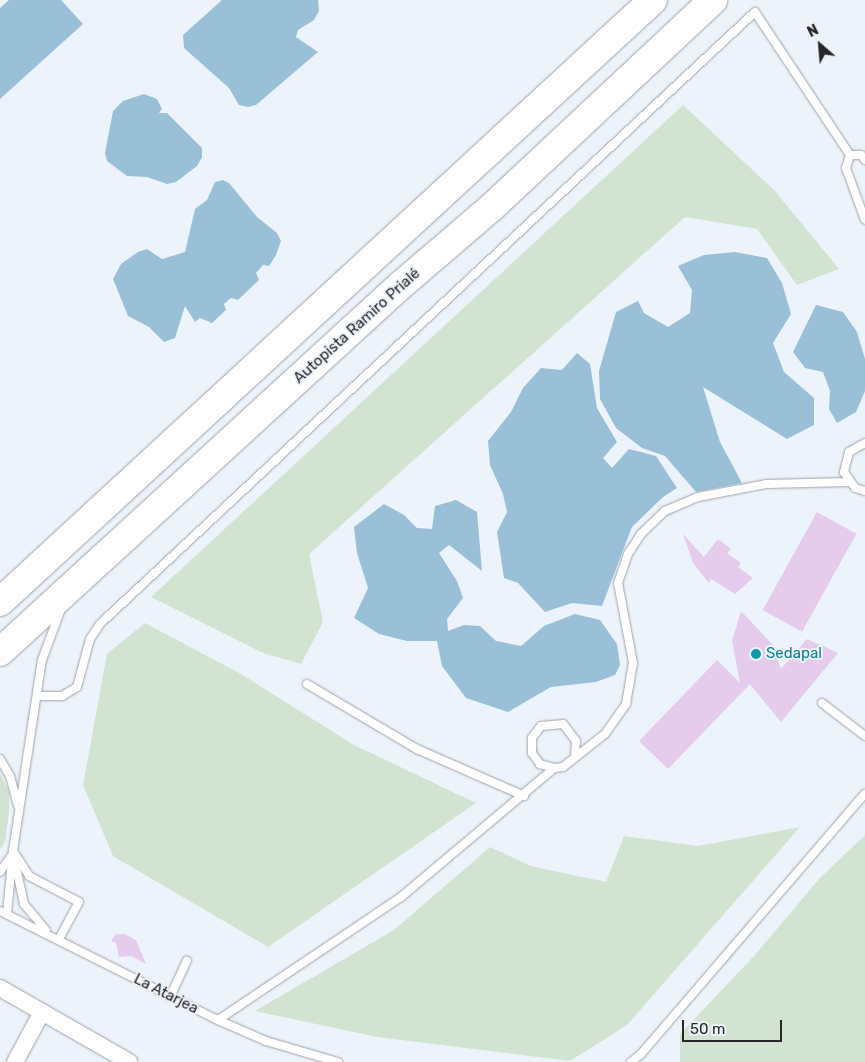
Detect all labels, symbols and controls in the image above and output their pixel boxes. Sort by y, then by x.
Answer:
north arrow [795,20,845,70]
text: N [805,21,821,41]
street label: Autopista Ramiro Prialé [290,265,424,387]
place label: Sedapal [766,645,822,663]
marker: Sedapal [750,648,762,660]
street label: La Atarjea [131,970,201,1018]
scale bar [685,1010,785,1042]
text: 50 m [690,1020,725,1038]

